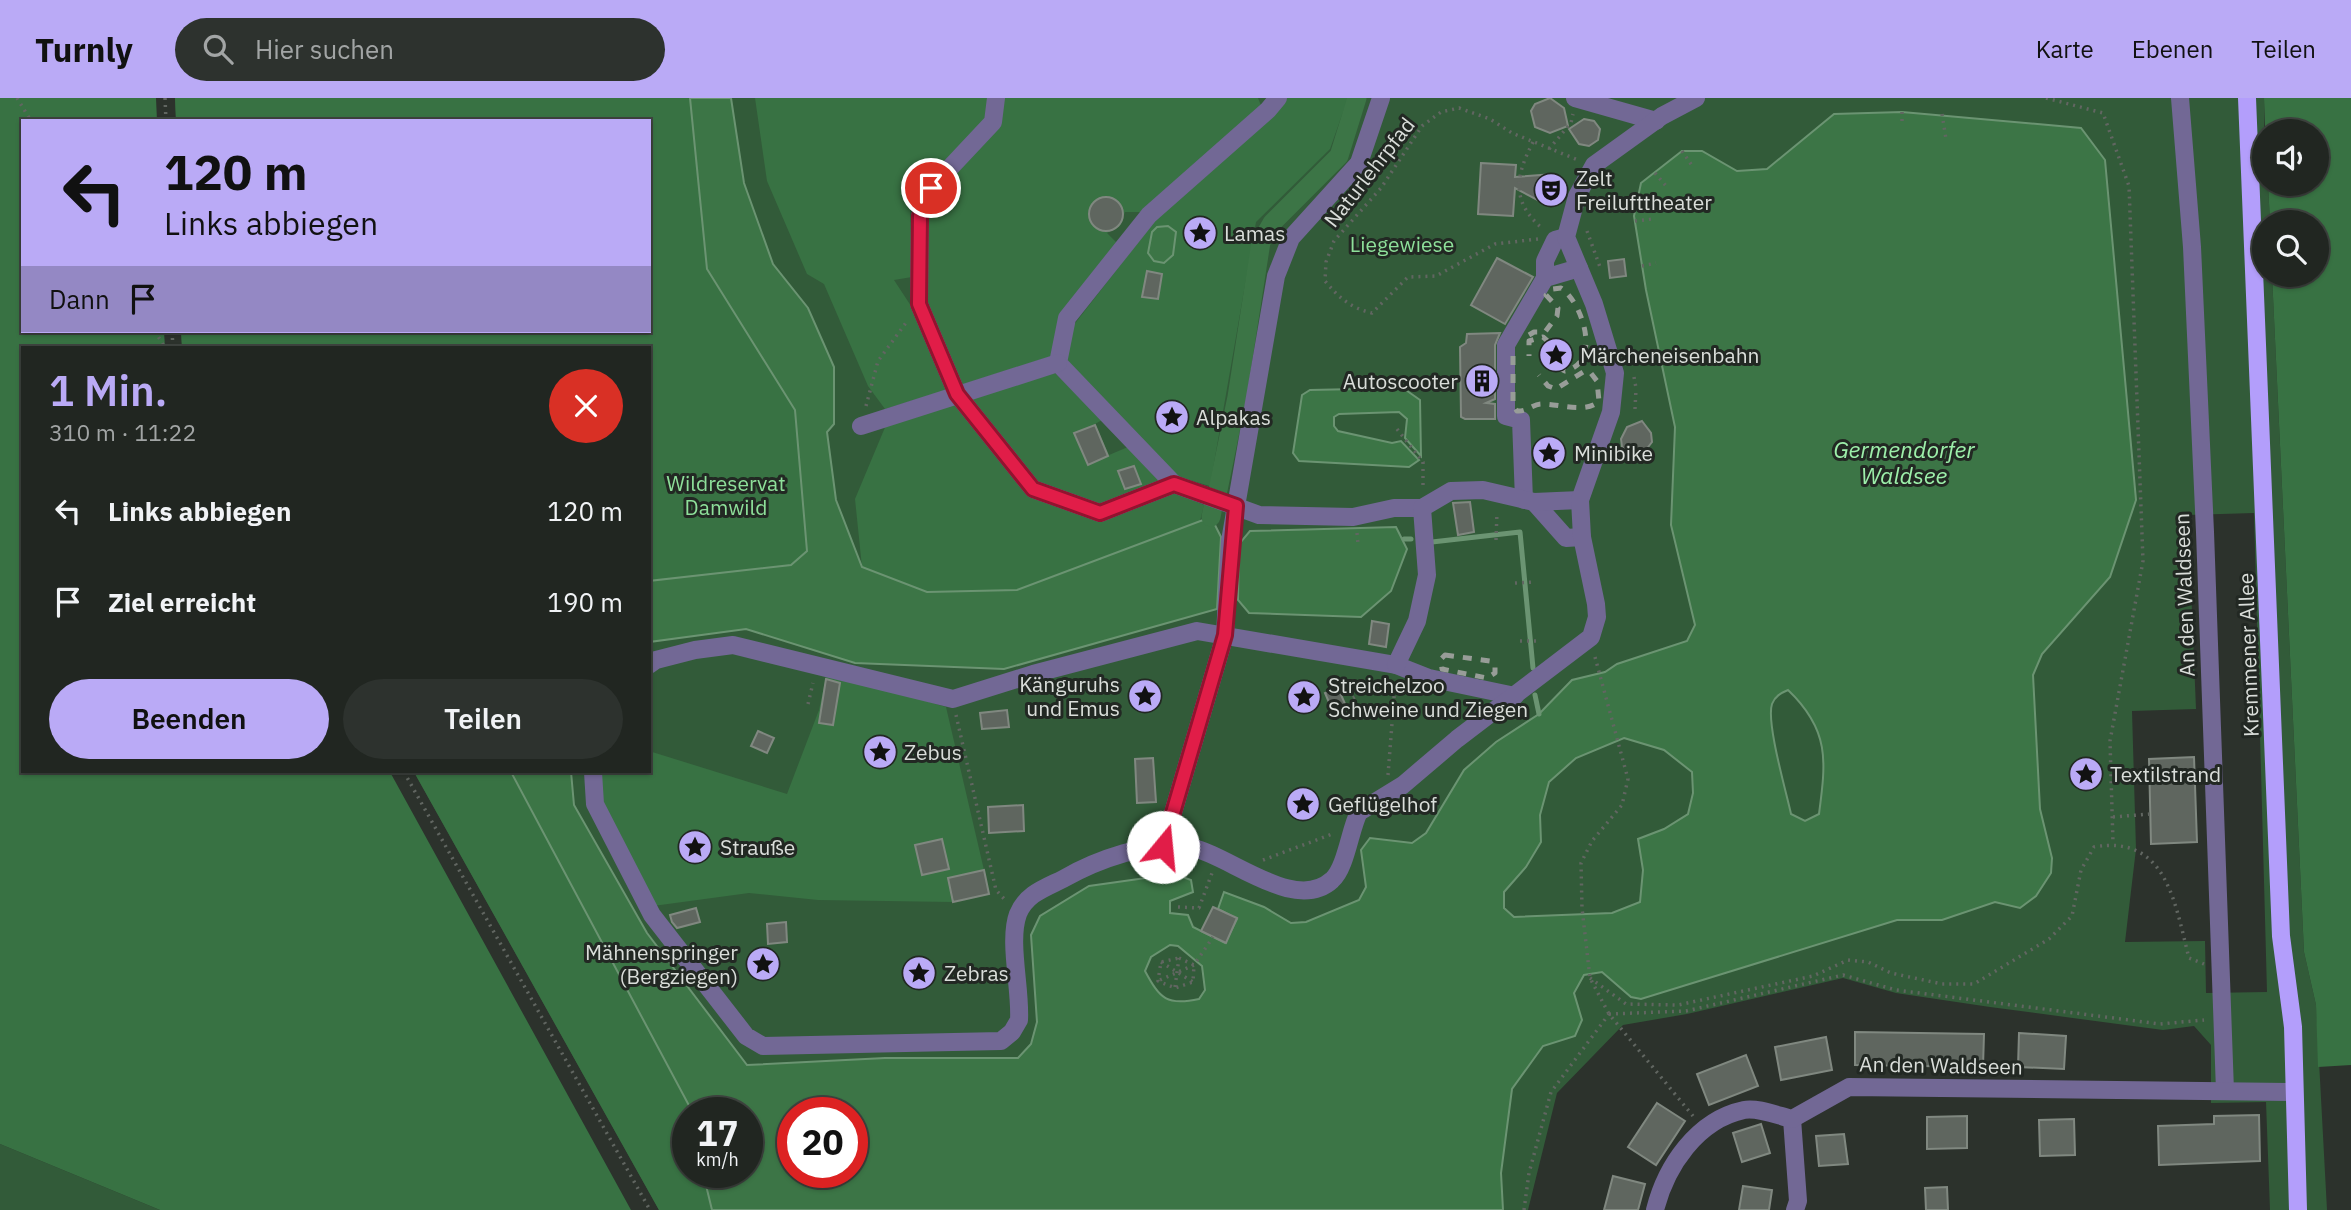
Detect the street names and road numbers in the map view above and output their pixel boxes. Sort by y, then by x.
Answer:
street label: Naturlehrpfad [1317,111,1421,233]
street label: An den Waldseen [2167,513,2201,677]
street label: Kremmener Allee [2231,572,2265,738]
street label: An den Waldseen [1859,1050,2023,1080]

